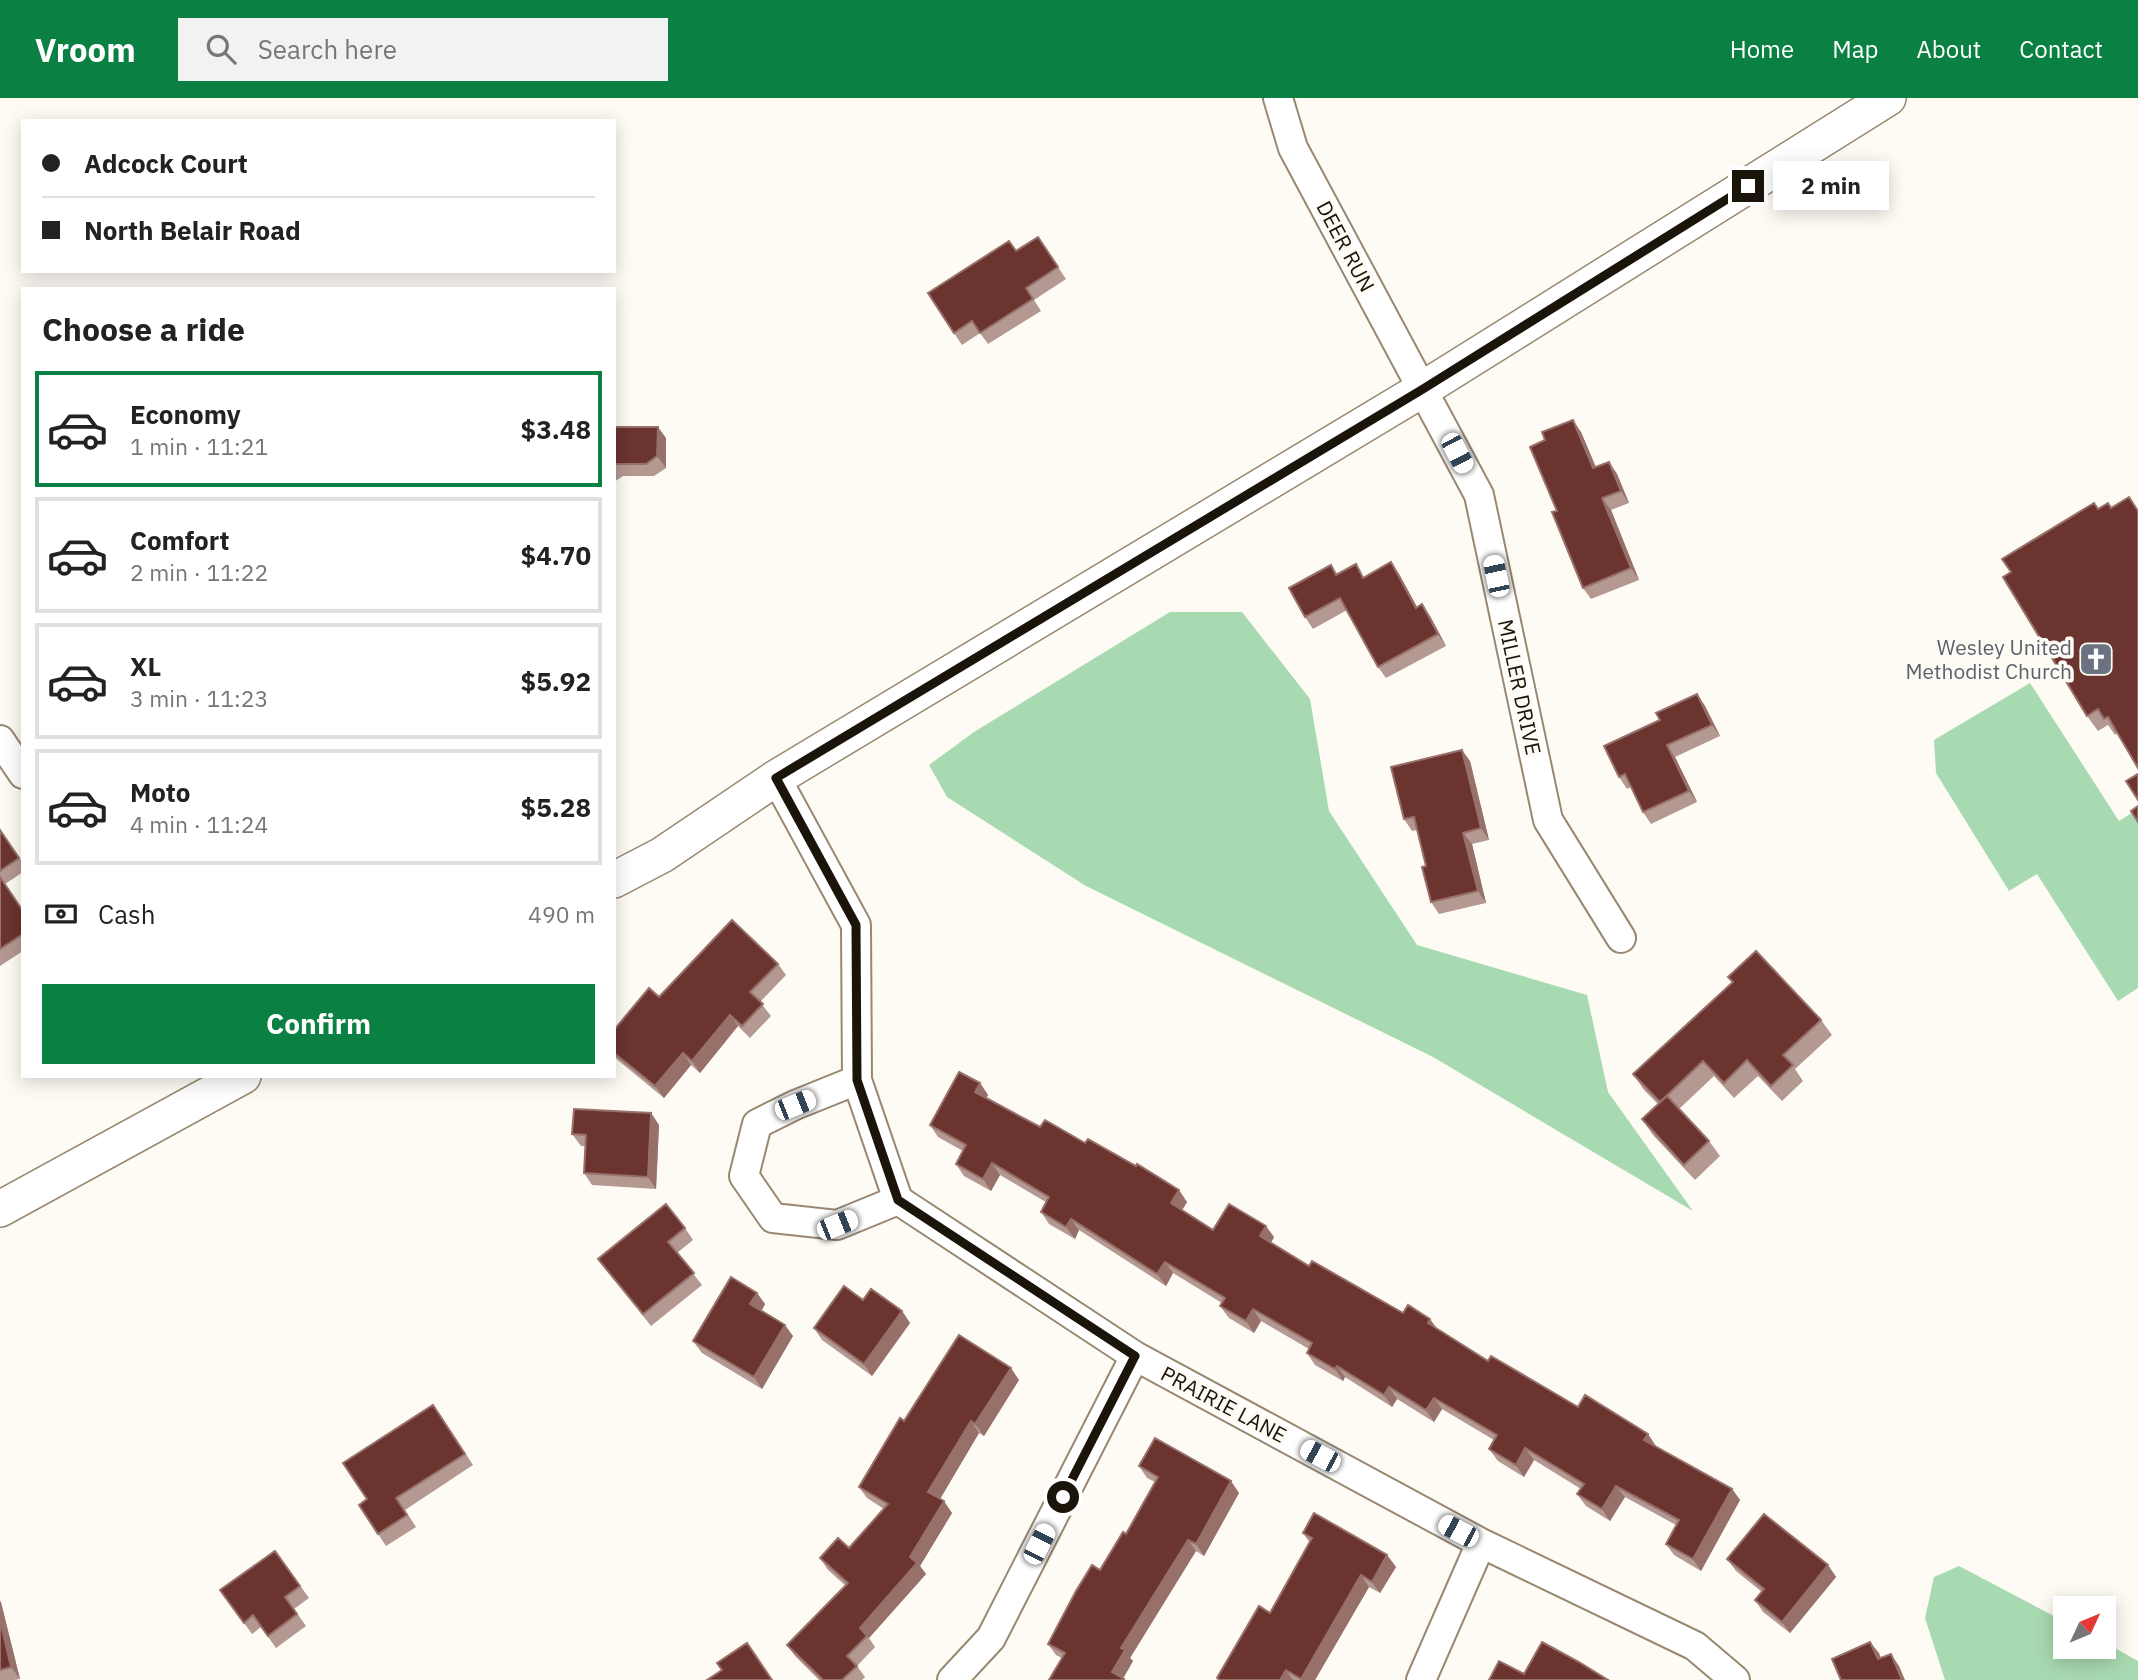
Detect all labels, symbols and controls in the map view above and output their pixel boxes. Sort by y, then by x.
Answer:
search box [178,18,668,81]
text: Vroom [35,28,136,71]
icon: search [202,30,240,68]
text: Search here [258,32,397,66]
text: Home [1730,33,1794,65]
text: Map [1832,33,1878,65]
text: About [1916,33,1981,65]
text: Contact [2019,33,2103,65]
text: Adcock Court [84,146,248,180]
callout: 2 min [1772,162,1888,210]
route end [1732,170,1764,202]
text: 2 min [1801,170,1861,200]
street label: DEER RUN [1310,196,1382,296]
text: North Belair Road [84,213,301,247]
text: Choose a ride [42,308,245,350]
text: Economy [130,397,241,431]
icon: car [46,398,109,461]
text: $3.48 [521,412,591,446]
car [1438,430,1477,476]
text: 1 min · 11:21 [130,431,268,461]
text: Comfort [130,523,229,557]
icon: car [46,524,109,587]
text: $4.70 [521,538,591,572]
car [1482,553,1511,599]
text: 2 min · 11:22 [130,557,268,587]
street label: MILLER DRIVE [1492,617,1548,757]
place label: Wesley United Methodist Church [1906,633,2072,685]
church icon: Wesley United Methodist Church [2077,640,2115,678]
text: XL [130,649,161,683]
icon: car [46,650,109,713]
text: $5.92 [521,664,591,698]
text: 3 min · 11:23 [130,683,268,713]
text: Moto [130,775,190,809]
icon: car [46,776,109,839]
text: $5.28 [521,790,591,824]
text: 4 min · 11:24 [130,809,268,839]
icon: cash [42,895,80,933]
text: Cash [98,897,155,931]
text: 490 m [528,899,595,929]
button: Confirm [42,984,595,1064]
car [772,1087,819,1123]
car [814,1207,861,1243]
street label: PRAIRIE LANE [1156,1359,1292,1449]
car [1297,1437,1344,1475]
route start [1047,1481,1079,1513]
car [1435,1512,1482,1550]
car [1021,1521,1058,1567]
north arrow [2053,1596,2116,1659]
map controls [2053,1596,2116,1659]

